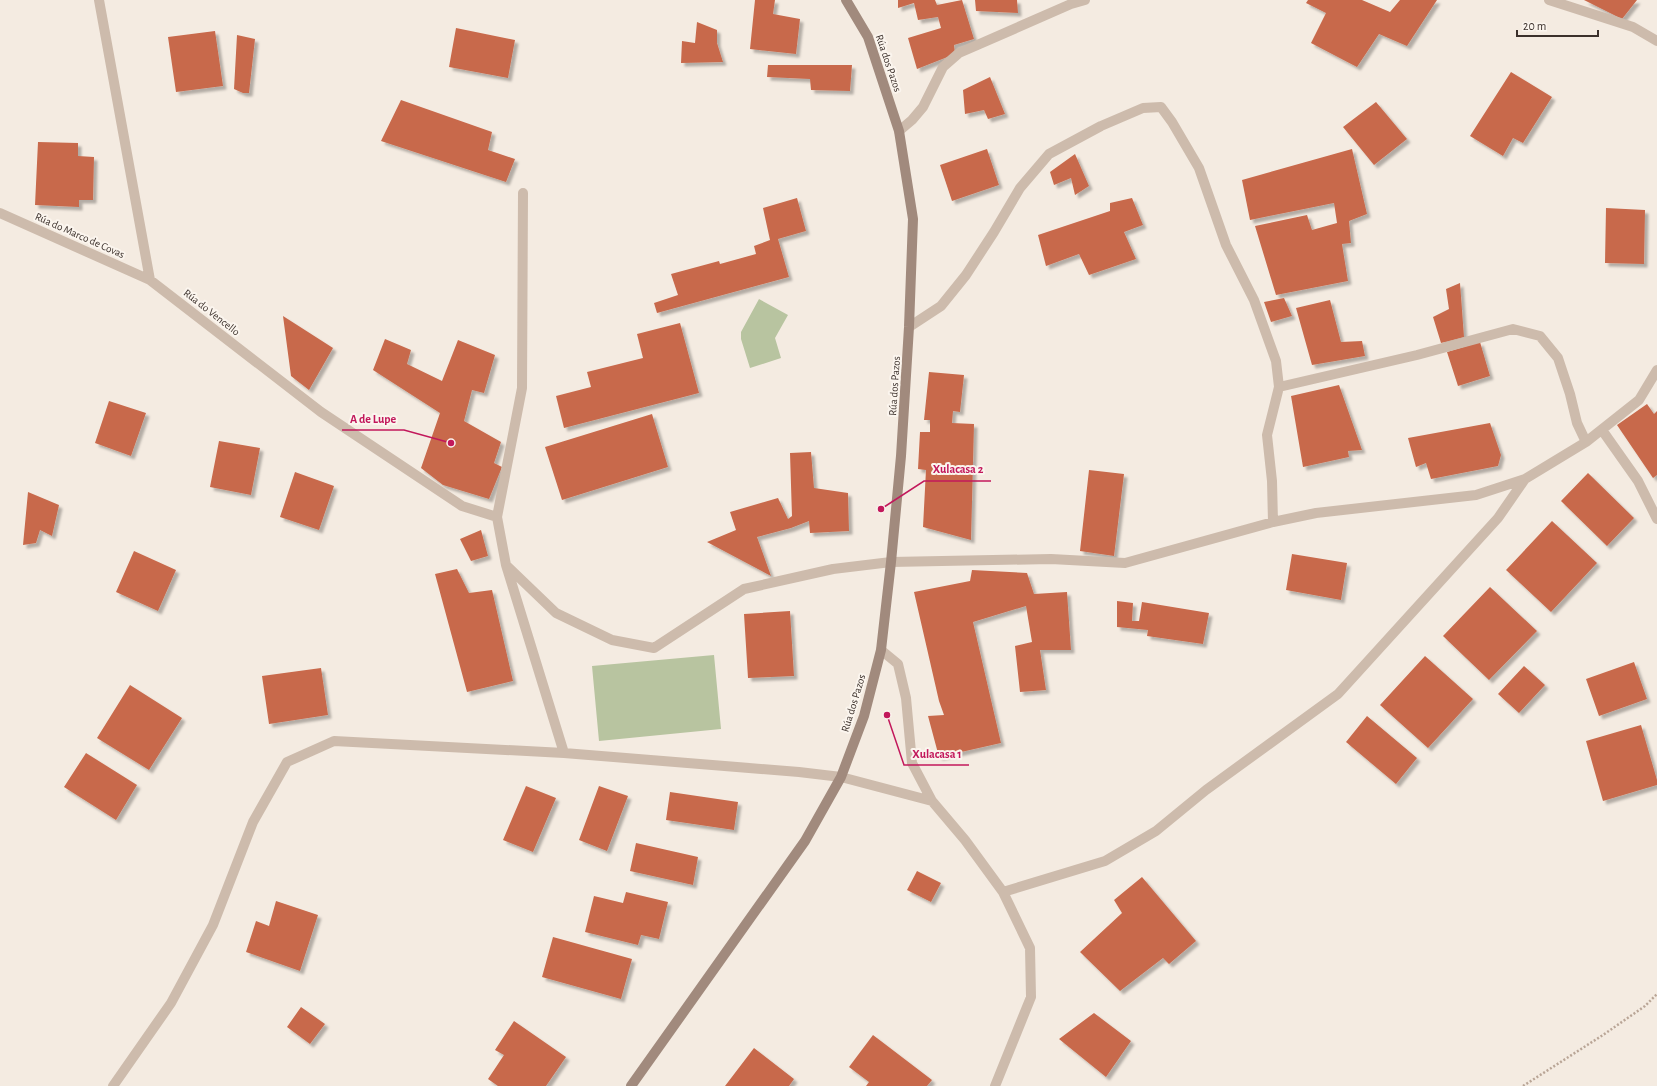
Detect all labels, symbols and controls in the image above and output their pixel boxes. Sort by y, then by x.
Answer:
scale bar [1517,12,1598,38]
text: 20 m [1523,20,1546,32]
street label: Rúa dos Pazos [874,33,903,93]
street label: Rúa do Marco de Covas [33,211,126,260]
street label: Rúa do Vencello [182,287,242,338]
street label: Rúa dos Pazos [887,356,902,416]
callout: A de Lupe [342,406,404,430]
text: A de Lupe [350,413,396,425]
callout: Xulacasa 2 [924,457,991,481]
text: Xulacasa 2 [933,463,984,475]
street label: Rúa dos Pazos [839,673,867,733]
callout: Xulacasa 1 [904,741,969,765]
text: Xulacasa 1 [912,748,962,760]

